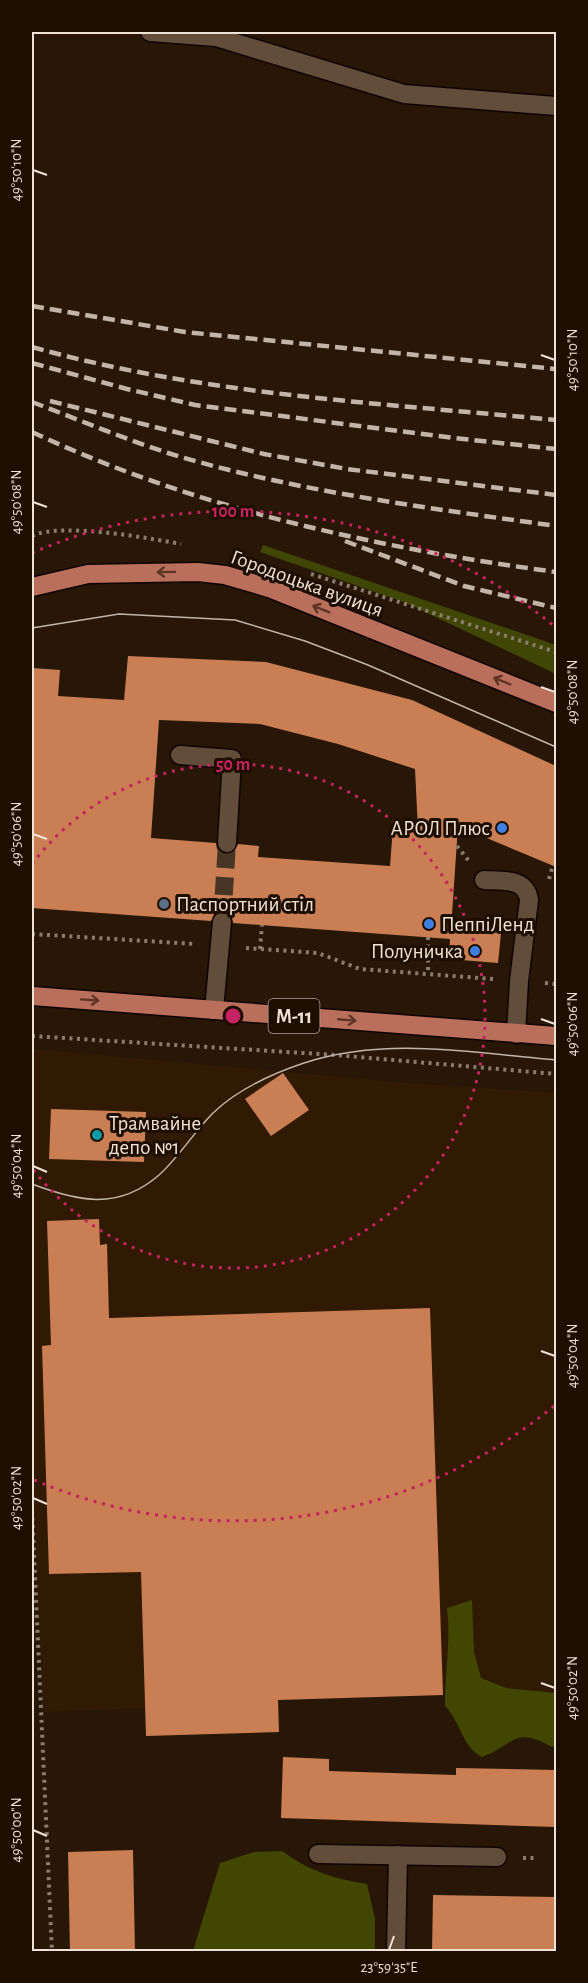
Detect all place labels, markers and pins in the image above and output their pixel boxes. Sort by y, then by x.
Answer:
place label: АРОЛ Плюс [391,818,490,839]
marker: АРОЛ Плюс [495,821,509,835]
place label: Паспортний стіл [176,894,314,915]
marker: Паспортний стіл [157,897,171,911]
place label: ПеппіЛенд [441,914,534,935]
marker: ПеппіЛенд [422,917,436,931]
place label: Полуничка [371,941,463,962]
marker: Полуничка [468,944,482,958]
centre of rings [223,1006,243,1026]
place label: Трамвайне депо №1 [109,1113,201,1158]
marker: Трамвайне депо №1 [90,1128,104,1142]

